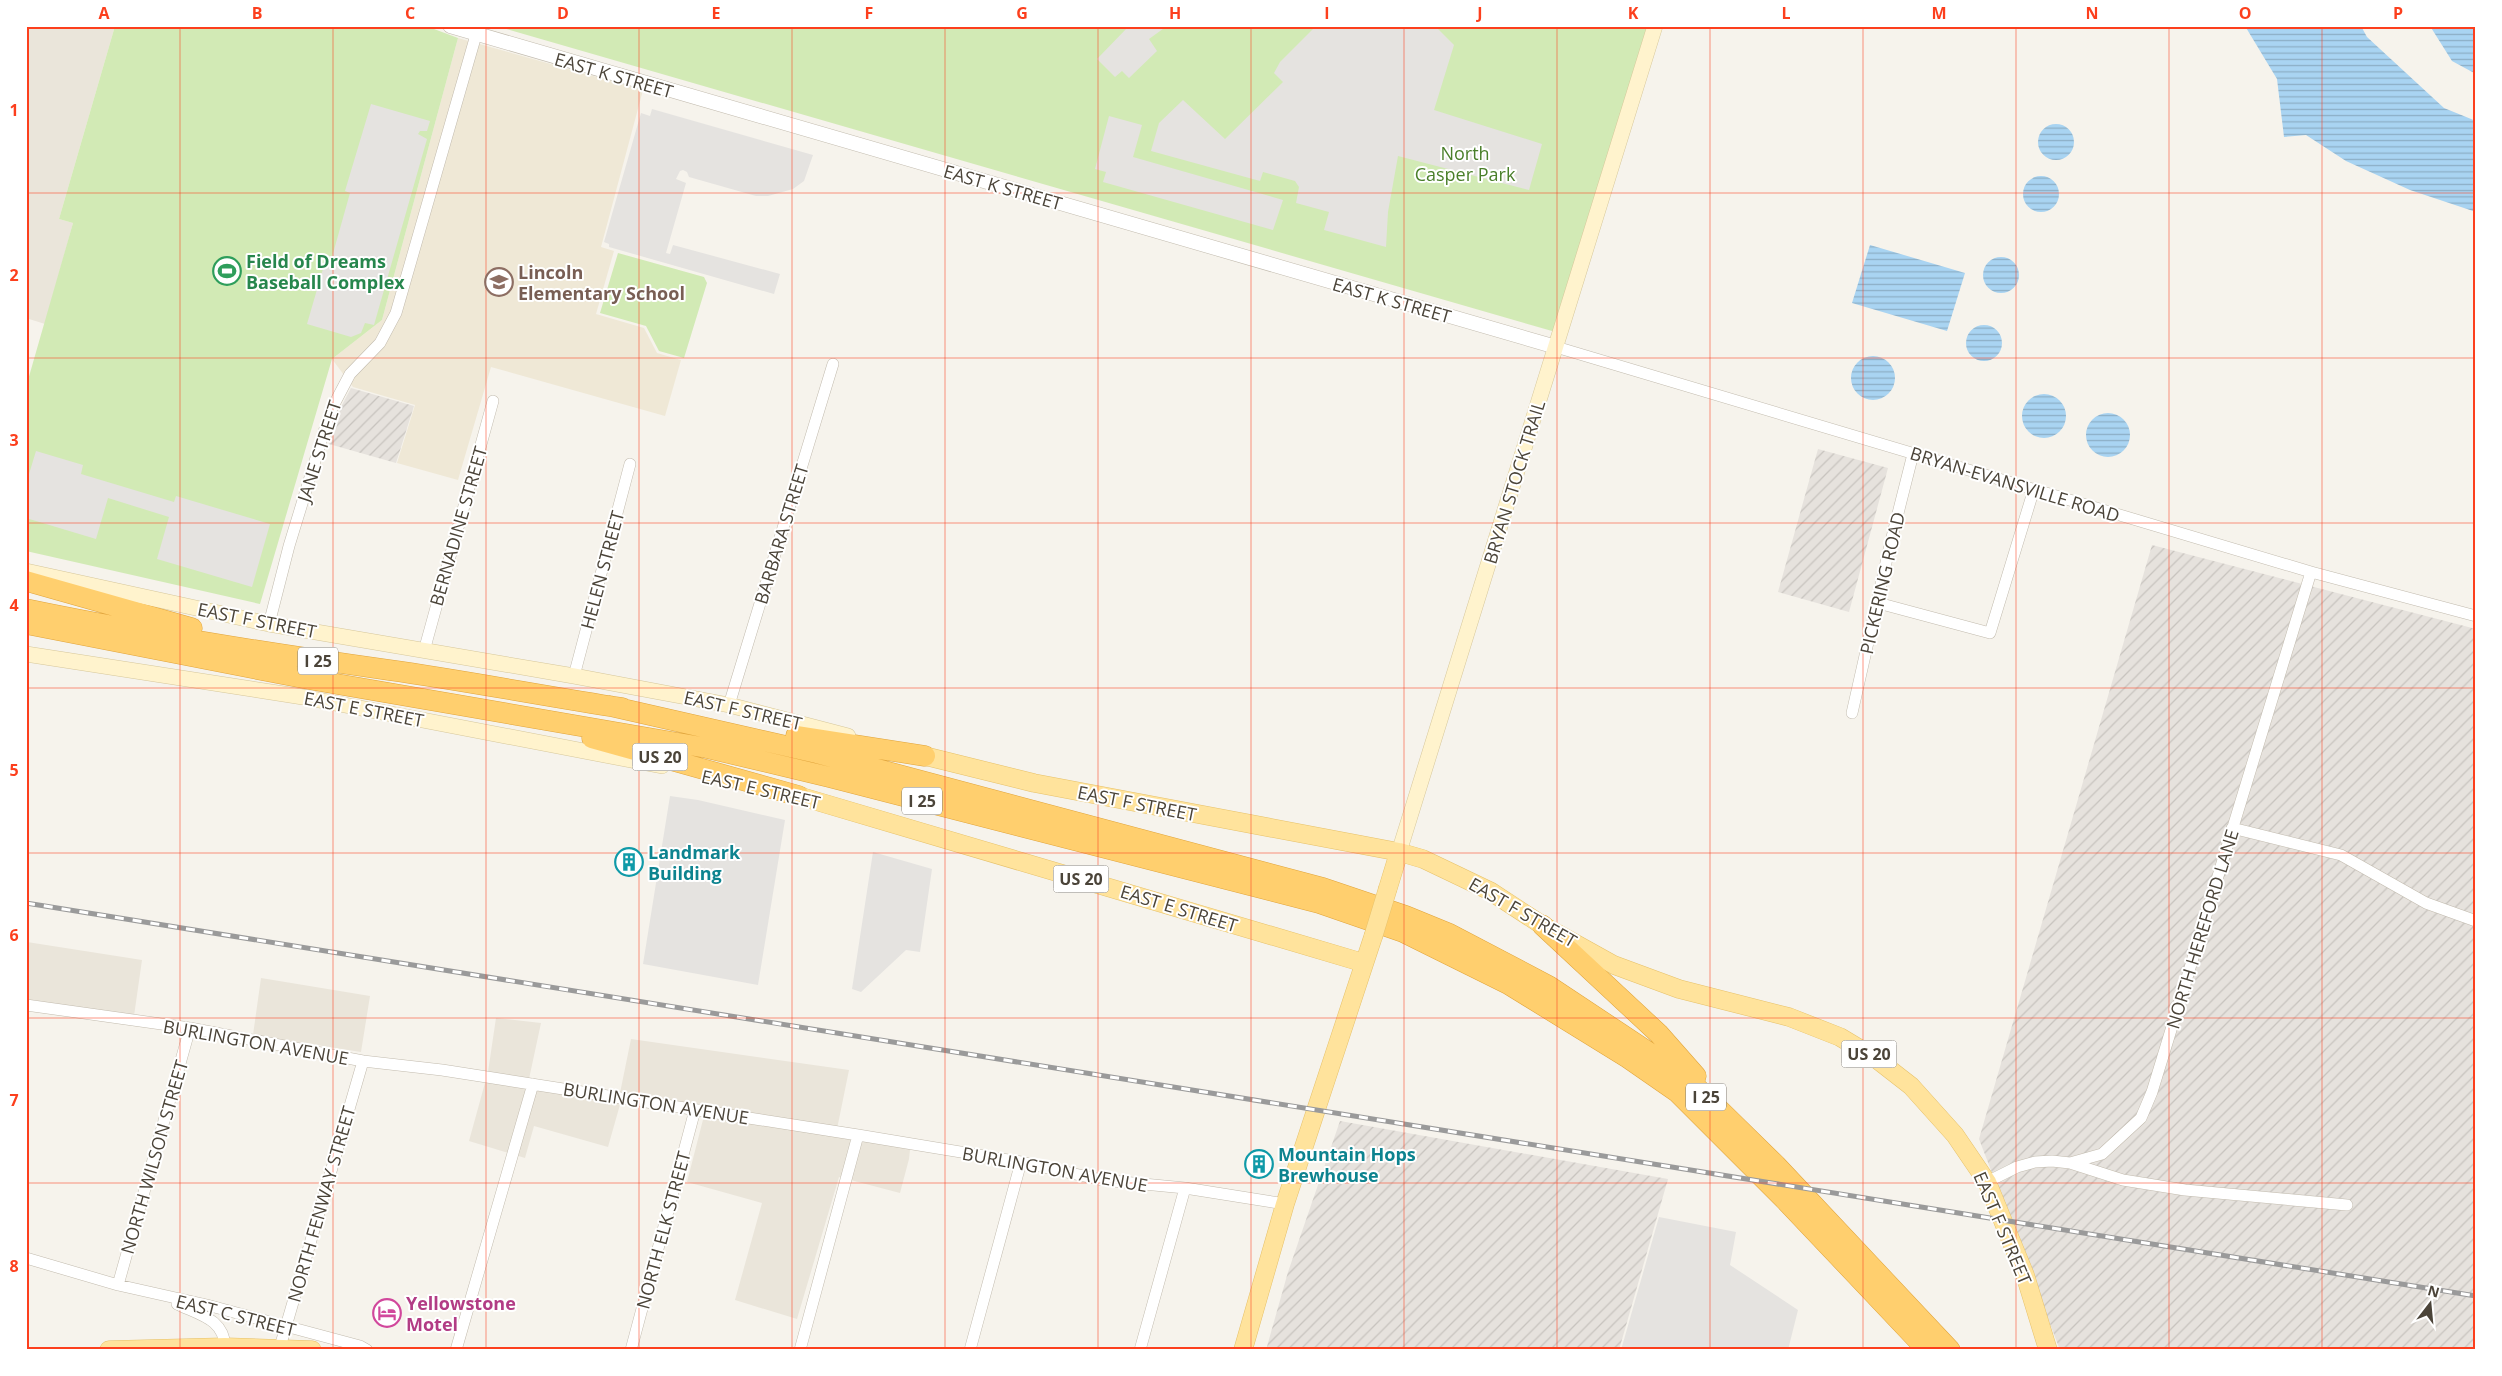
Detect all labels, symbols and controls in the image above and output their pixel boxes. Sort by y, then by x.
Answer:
text: A [98,2,110,24]
text: B [252,2,262,24]
text: C [405,2,415,24]
text: D [557,2,569,24]
text: E [712,2,721,24]
text: F [865,2,873,24]
text: G [1016,2,1028,24]
text: H [1169,2,1181,24]
text: I [1324,2,1330,24]
text: J [1475,2,1483,24]
text: K [1628,2,1639,24]
text: L [1781,2,1791,24]
text: M [1931,2,1947,24]
text: N [2085,2,2099,24]
text: O [2239,2,2251,24]
text: P [2393,2,2403,24]
street label: EAST K STREET [552,47,676,103]
text: 1 [9,99,19,121]
park label: North Casper Park [1415,141,1516,186]
street label: EAST K STREET [941,159,1065,215]
place label: Field of Dreams Baseball Complex [246,249,405,294]
sports icon: Field of Dreams Baseball Complex [212,256,242,286]
place label: Lincoln Elementary School [518,260,685,305]
text: 2 [9,264,19,286]
school or university icon: Lincoln Elementary School [484,267,514,297]
street label: EAST K STREET [1330,272,1454,328]
street label: JANE STREET [291,397,347,507]
street label: BRYAN STOCK TRAIL [1478,397,1550,567]
text: 3 [9,429,19,451]
street label: BRYAN-EVANSVILLE ROAD [1907,441,2123,527]
street label: BERNADINE STREET [424,443,492,609]
street label: BARBARA STREET [748,461,814,607]
street label: HELEN STREET [575,508,629,632]
street label: PICKERING ROAD [1854,510,1910,656]
text: 4 [9,594,19,616]
street label: EAST F STREET [196,597,319,643]
road number: I 25 [298,648,338,674]
street label: EAST F STREET [682,685,805,735]
street label: EAST E STREET [302,686,426,732]
road number: US 20 [632,744,688,770]
text: 5 [9,759,19,781]
street label: EAST E STREET [699,764,823,814]
street label: EAST F STREET [1076,780,1199,826]
road number: I 25 [902,788,942,814]
street label: NORTH HEREFORD LANE [2160,826,2244,1032]
place label: Landmark Building [648,840,741,885]
building icon: Landmark Building [614,847,644,877]
road number: US 20 [1054,866,1108,892]
street label: EAST F STREET [1465,871,1581,953]
street label: EAST E STREET [1117,879,1241,937]
text: 6 [9,924,19,946]
street label: BURLINGTON AVENUE [161,1014,351,1070]
road number: US 20 [1842,1040,1896,1068]
street label: NORTH WILSON STREET [115,1057,193,1257]
street label: BURLINGTON AVENUE [561,1076,751,1130]
road number: I 25 [1686,1084,1726,1110]
text: 7 [9,1089,19,1111]
street label: NORTH FENWAY STREET [281,1103,361,1305]
street label: BURLINGTON AVENUE [960,1141,1150,1197]
place label: Mountain Hops Brewhouse [1278,1142,1416,1187]
street label: NORTH ELK STREET [630,1148,696,1312]
building icon: Mountain Hops Brewhouse [1244,1149,1274,1179]
street label: EAST F STREET [1968,1168,2038,1288]
text: 8 [9,1255,19,1277]
north arrow [2404,1278,2454,1328]
text: N [2426,1280,2442,1302]
street label: EAST C STREET [174,1289,298,1342]
place label: Yellowstone Motel [406,1291,516,1336]
hotel icon: Yellowstone Motel [372,1298,402,1328]

